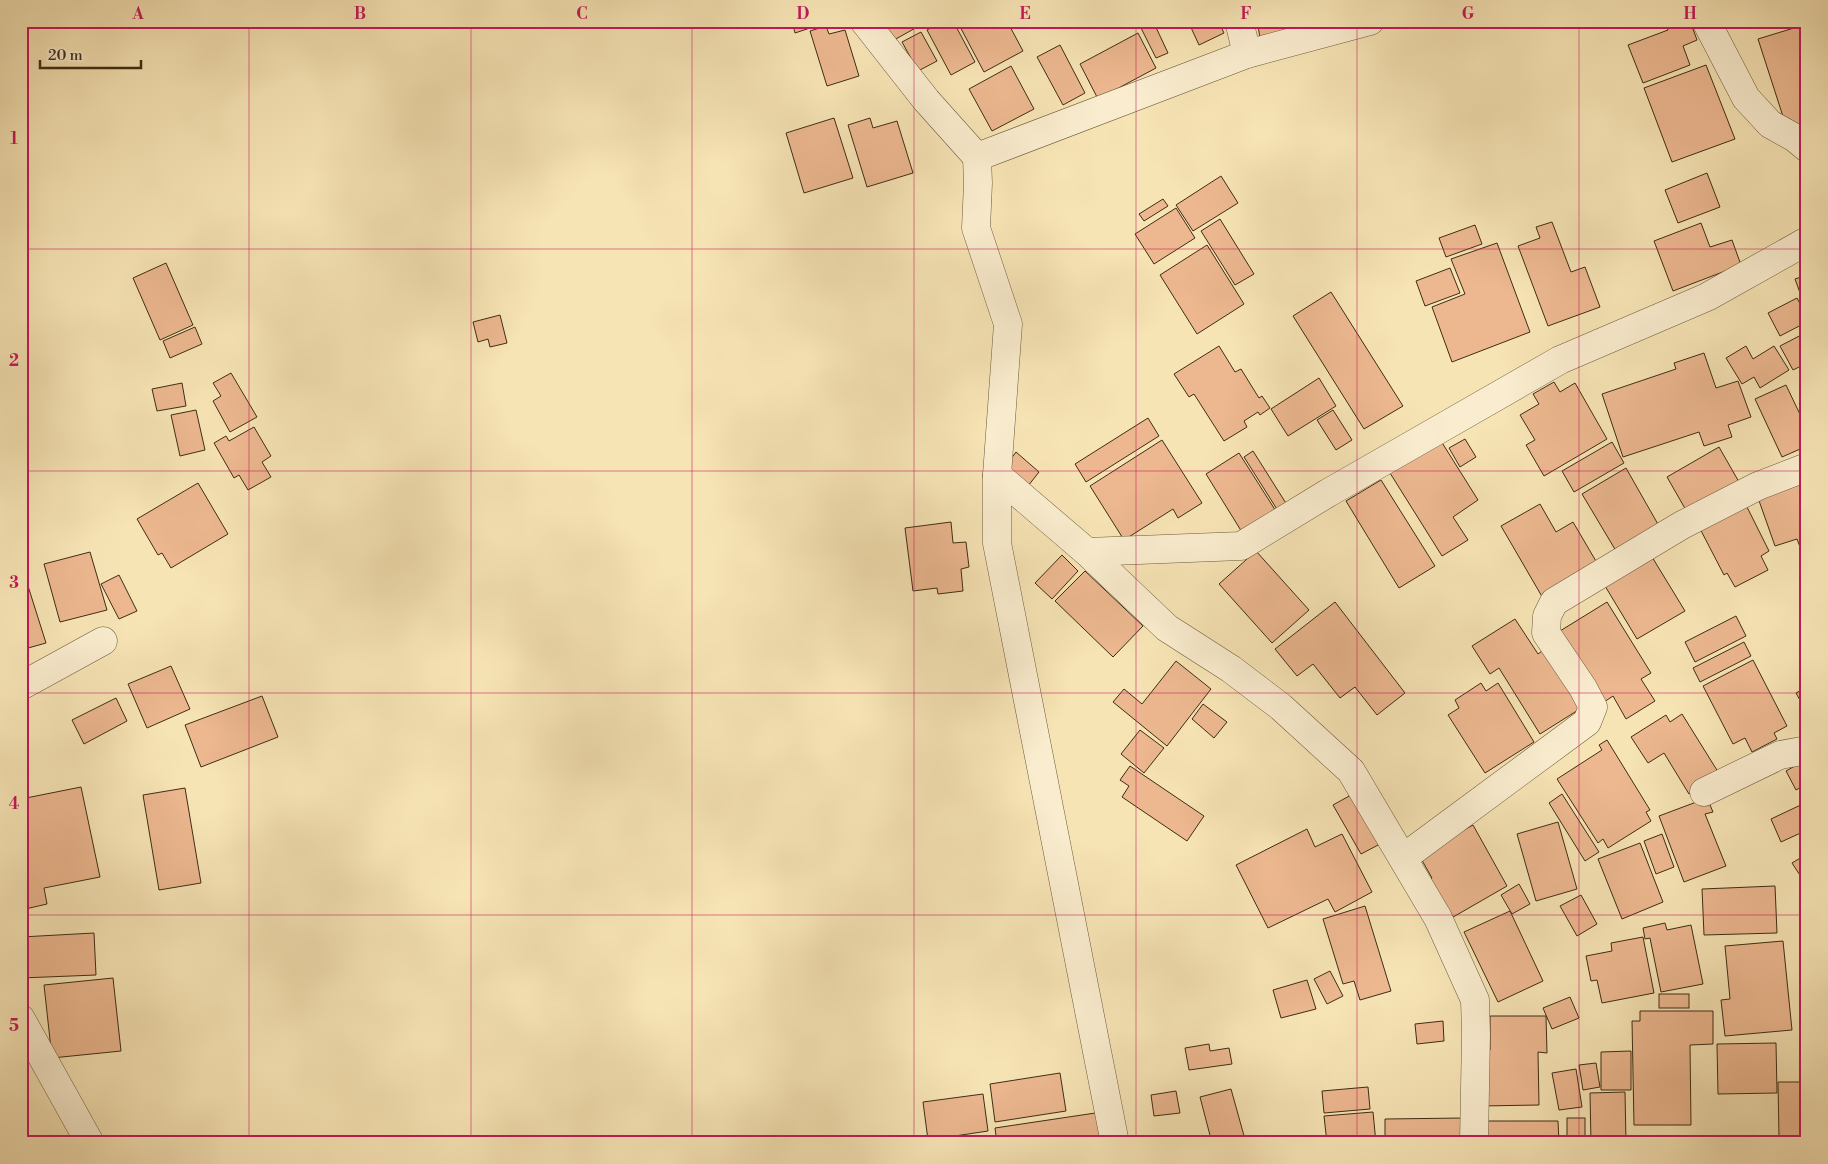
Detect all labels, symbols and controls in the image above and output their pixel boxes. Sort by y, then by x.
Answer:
text: A [131,4,144,24]
text: B [354,4,366,24]
text: C [576,4,588,24]
text: D [797,4,810,24]
text: E [1019,4,1031,24]
text: F [1240,4,1252,24]
text: G [1462,4,1475,24]
text: H [1683,4,1697,24]
scale bar [40,38,141,70]
text: 20 m [48,46,83,65]
text: 1 [10,129,18,149]
text: 2 [9,351,19,371]
text: 3 [9,573,19,593]
text: 4 [9,794,20,814]
text: 5 [9,1016,19,1036]

